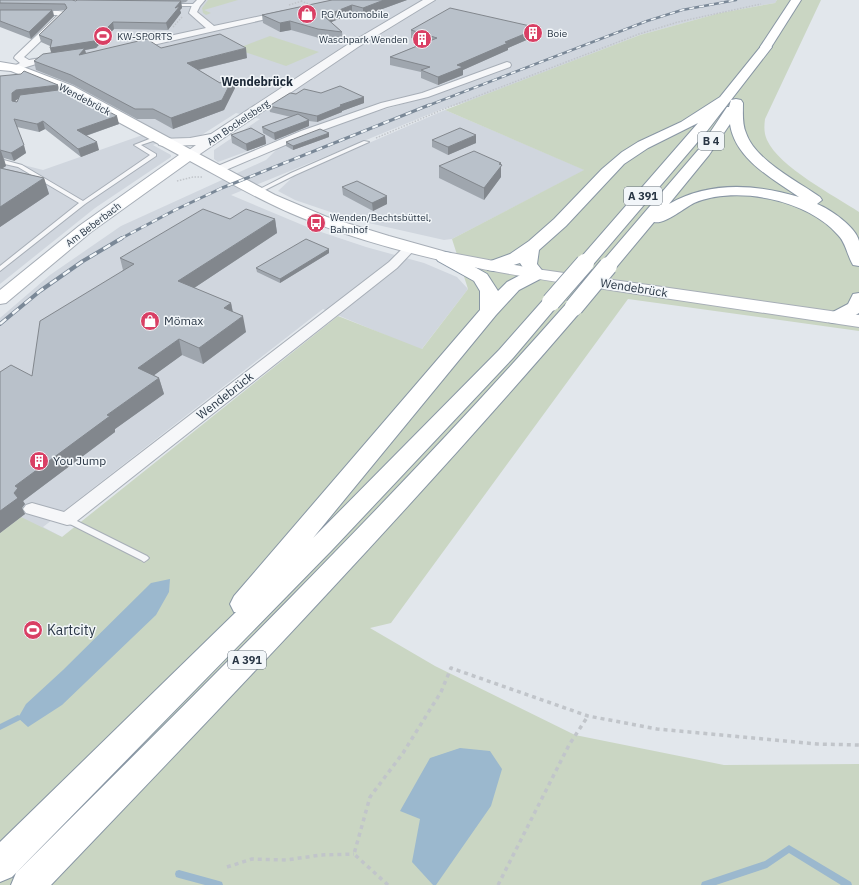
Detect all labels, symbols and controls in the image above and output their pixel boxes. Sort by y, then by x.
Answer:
shop icon: PG Automobile [296,3,318,25]
place label: PG Automobile [321,8,389,21]
building icon: Boie [522,22,544,44]
sports icon: KW-SPORTS [92,25,114,47]
place label: Boie [547,27,568,40]
building icon: Waschpark Wenden [411,28,433,50]
place label: KW-SPORTS [117,30,173,43]
place label: Waschpark Wenden [319,33,408,46]
district label: Wendebrück [221,74,293,89]
street label: Wendebrück [57,80,113,119]
street label: Am Bockelsberg [204,96,273,148]
road number: B 4 [698,132,724,150]
road number: A 391 [624,187,662,205]
street label: Am Beberbach [63,199,124,250]
place label: Wenden/Bechtsbüttel, Bahnhof [330,211,431,236]
bus stop icon: Wenden/Bechtsbüttel, Bahnhof [305,212,327,234]
street label: Wendebrück [599,275,669,300]
shop icon: Mömax [139,310,161,332]
place label: Mömax [164,313,203,328]
street label: Wendebrück [193,368,257,422]
building icon: You Jump [28,450,50,472]
place label: You Jump [53,453,106,468]
sports icon: Kartcity [22,619,44,641]
place label: Kartcity [47,621,96,639]
road number: A 391 [228,651,266,669]

